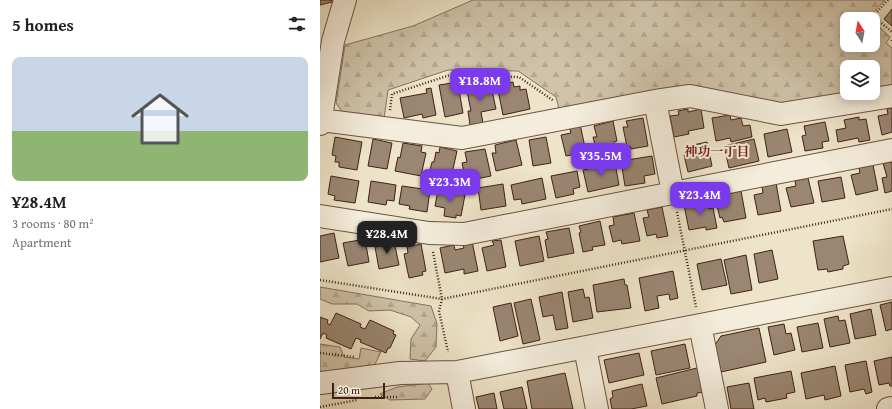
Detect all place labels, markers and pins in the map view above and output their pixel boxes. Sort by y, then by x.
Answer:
pin: ¥18.8M [447,68,513,102]
pin: ¥35.5M [568,143,634,177]
pin: ¥23.3M [417,169,483,203]
pin: ¥23.4M [667,182,733,216]
pin: ¥28.4M [354,221,420,255]

